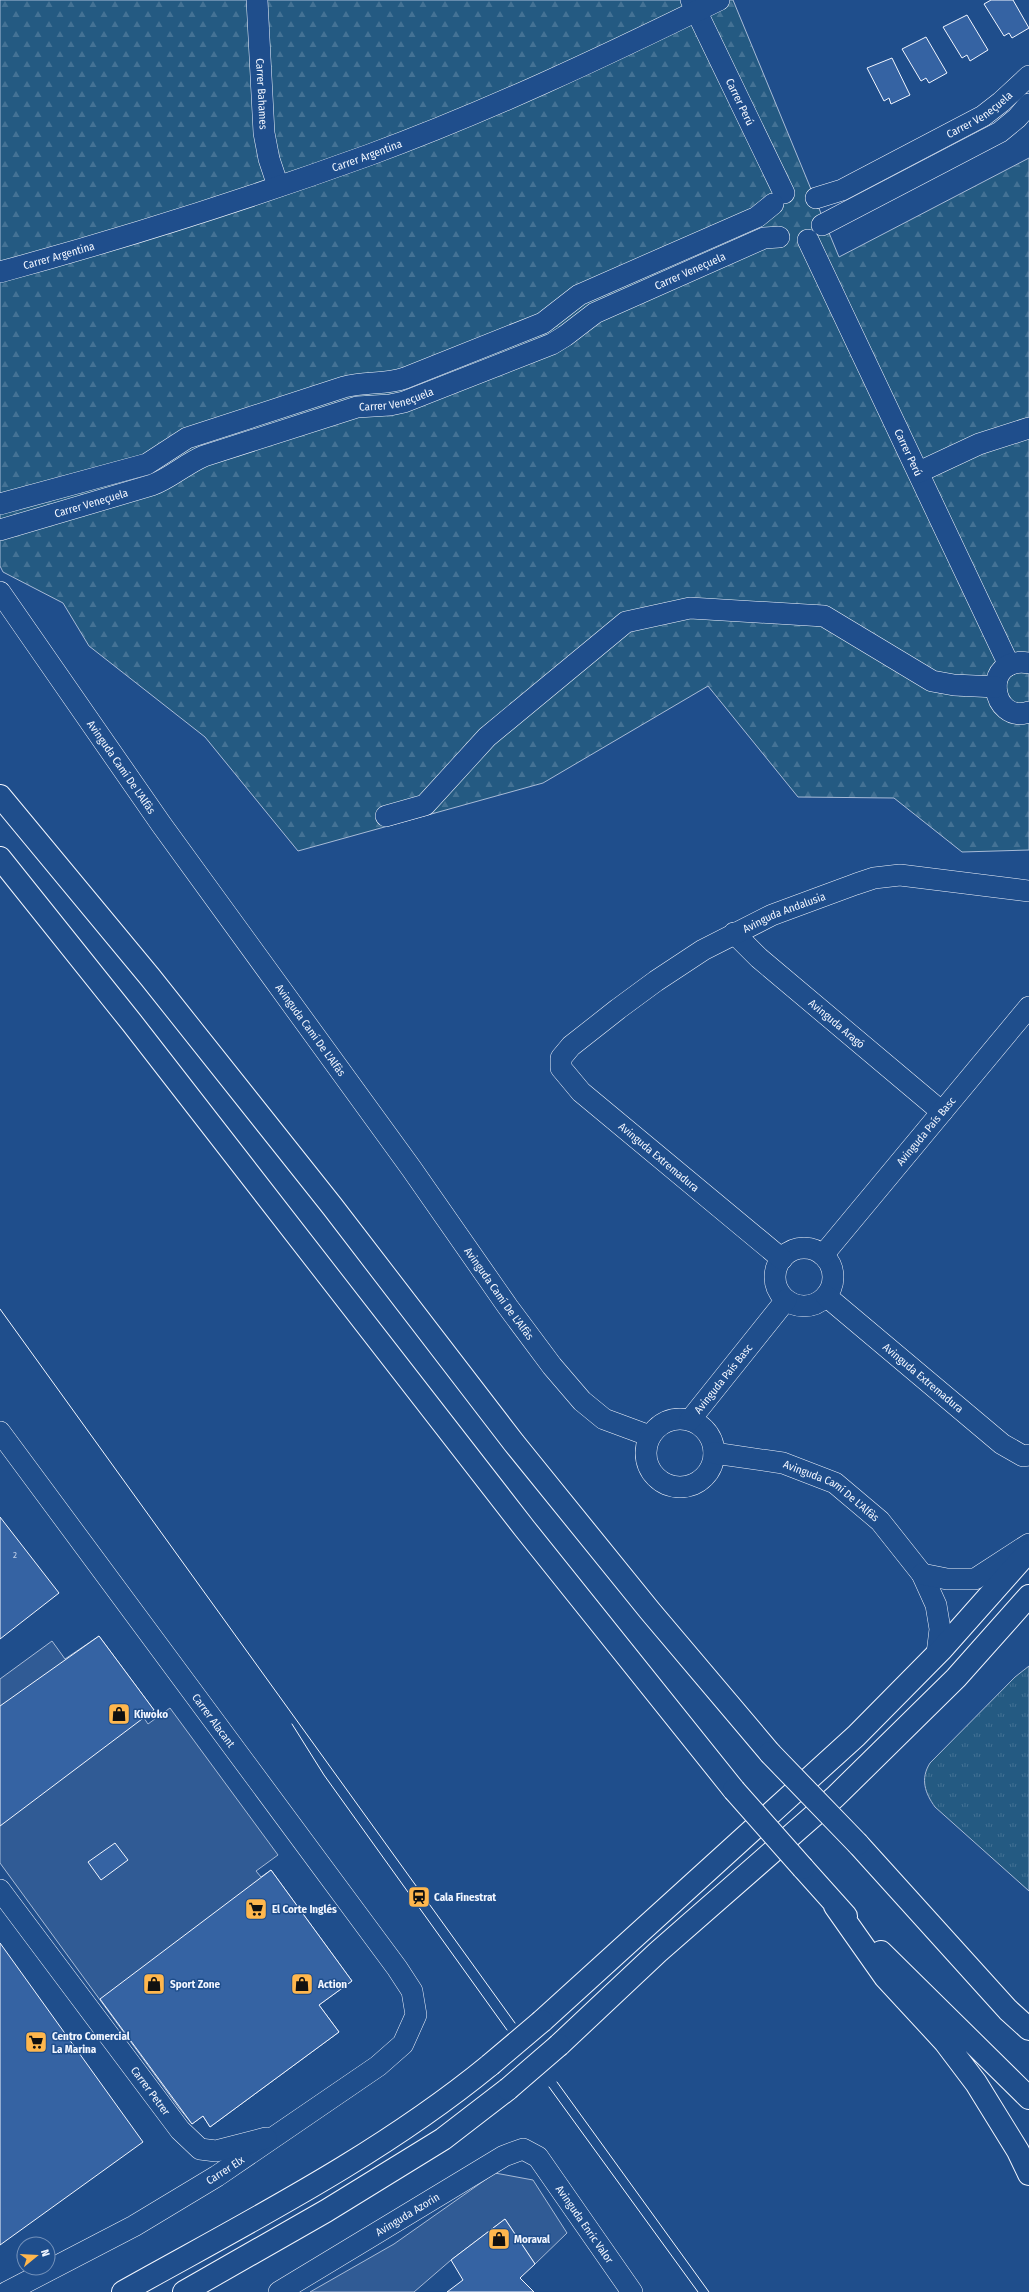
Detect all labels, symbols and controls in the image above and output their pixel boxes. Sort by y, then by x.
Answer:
street label: Carrer Bahames [253,58,270,130]
street label: Carrer Perú [723,76,756,128]
street label: Carrer Veneçuela [944,89,1015,141]
street label: Carrer Argentina [330,137,404,175]
street label: Carrer Argentina [22,240,96,272]
street label: Carrer Veneçuela [653,250,728,293]
street label: Carrer Veneçuela [359,385,435,414]
street label: Carrer Perú [891,427,925,478]
street label: Carrer Veneçuela [53,486,130,521]
street label: Avinguda Camí De L'Alfàs [84,718,158,817]
street label: Avinguda Andalusia [741,890,827,936]
street label: Avinguda Camí De L'Alfàs [272,982,348,1079]
street label: Avinguda Aragó [806,997,867,1051]
street label: Avinguda País Basc [894,1094,959,1168]
street label: Avinguda Extremadura [616,1120,701,1195]
street label: Avinguda Camí De L'Alfàs [461,1245,536,1343]
street label: Avinguda País Basc [692,1341,755,1416]
street label: Avinguda Extremadura [880,1341,966,1416]
street label: Avinguda Camí De L'Alfàs [781,1458,882,1525]
house number: 2 [13,1550,17,1560]
street label: Carrer Alacant [189,1691,238,1751]
shop icon: Kiwoko [106,1701,132,1727]
place label: Kiwoko [134,1708,168,1721]
station icon: Cala Finestrat [406,1884,432,1910]
place label: Cala Finestrat [434,1891,496,1904]
supermarket icon: El Corte Inglés [243,1896,269,1922]
place label: El Corte Inglés [272,1903,337,1916]
shop icon: Sport Zone [141,1971,167,1997]
shop icon: Action [289,1971,315,1997]
place label: Sport Zone [170,1978,221,1991]
place label: Action [317,1978,347,1991]
supermarket icon: Centro Comercial La Marina [23,2029,49,2055]
place label: Centro Comercial La Marina [52,2030,131,2056]
street label: Carrer Petrer [128,2064,173,2118]
street label: Carrer Elx [204,2153,247,2188]
street label: Avinguda Enric Valor [553,2183,616,2266]
street label: Avinguda Azorin [373,2191,442,2239]
shop icon: Moraval [486,2226,512,2252]
place label: Moraval [514,2233,551,2246]
north arrow [16,2236,56,2276]
text: N [38,2248,52,2258]

